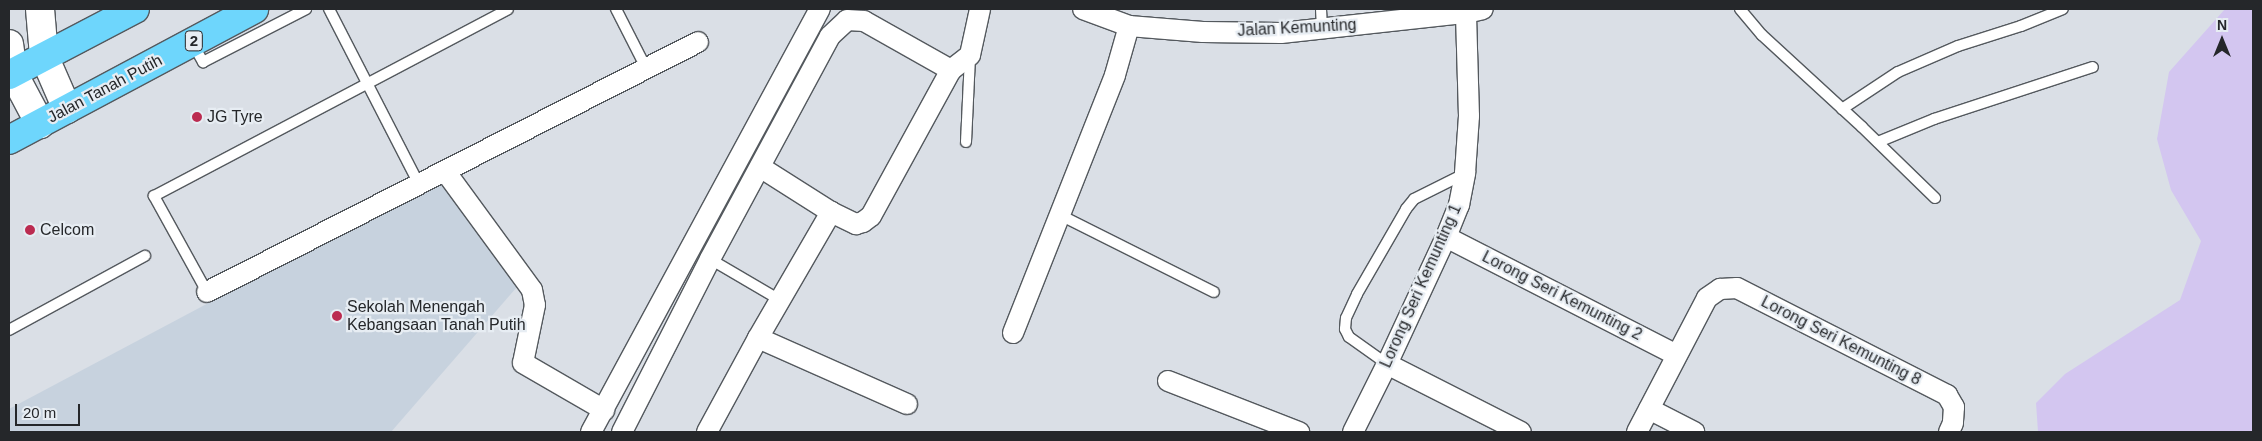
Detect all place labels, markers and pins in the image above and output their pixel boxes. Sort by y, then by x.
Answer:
place label: JG Tyre [207,107,263,127]
marker: JG Tyre [191,111,203,123]
place label: Celcom [40,220,94,240]
marker: Celcom [24,224,36,236]
place label: Sekolah Menengah Kebangsaan Tanah Putih [347,297,526,335]
marker: Sekolah Menengah Kebangsaan Tanah Putih [331,310,343,322]

